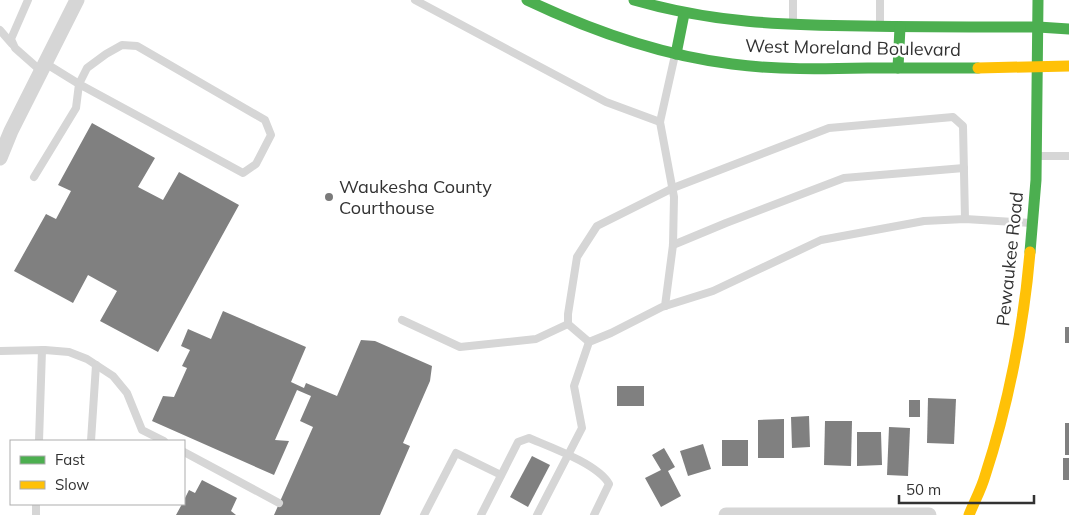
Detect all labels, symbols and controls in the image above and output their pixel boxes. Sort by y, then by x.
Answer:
street label: West Moreland Boulevard [745,34,961,61]
place label: Waukesha County Courthouse [339,175,492,219]
marker: Waukesha County Courthouse [323,191,335,203]
street label: Pewaukee Road [991,191,1028,327]
legend [10,440,185,505]
text: Fast [55,450,85,469]
scale bar [899,472,1034,504]
text: Slow [55,475,89,494]
text: 50 m [906,480,941,499]

